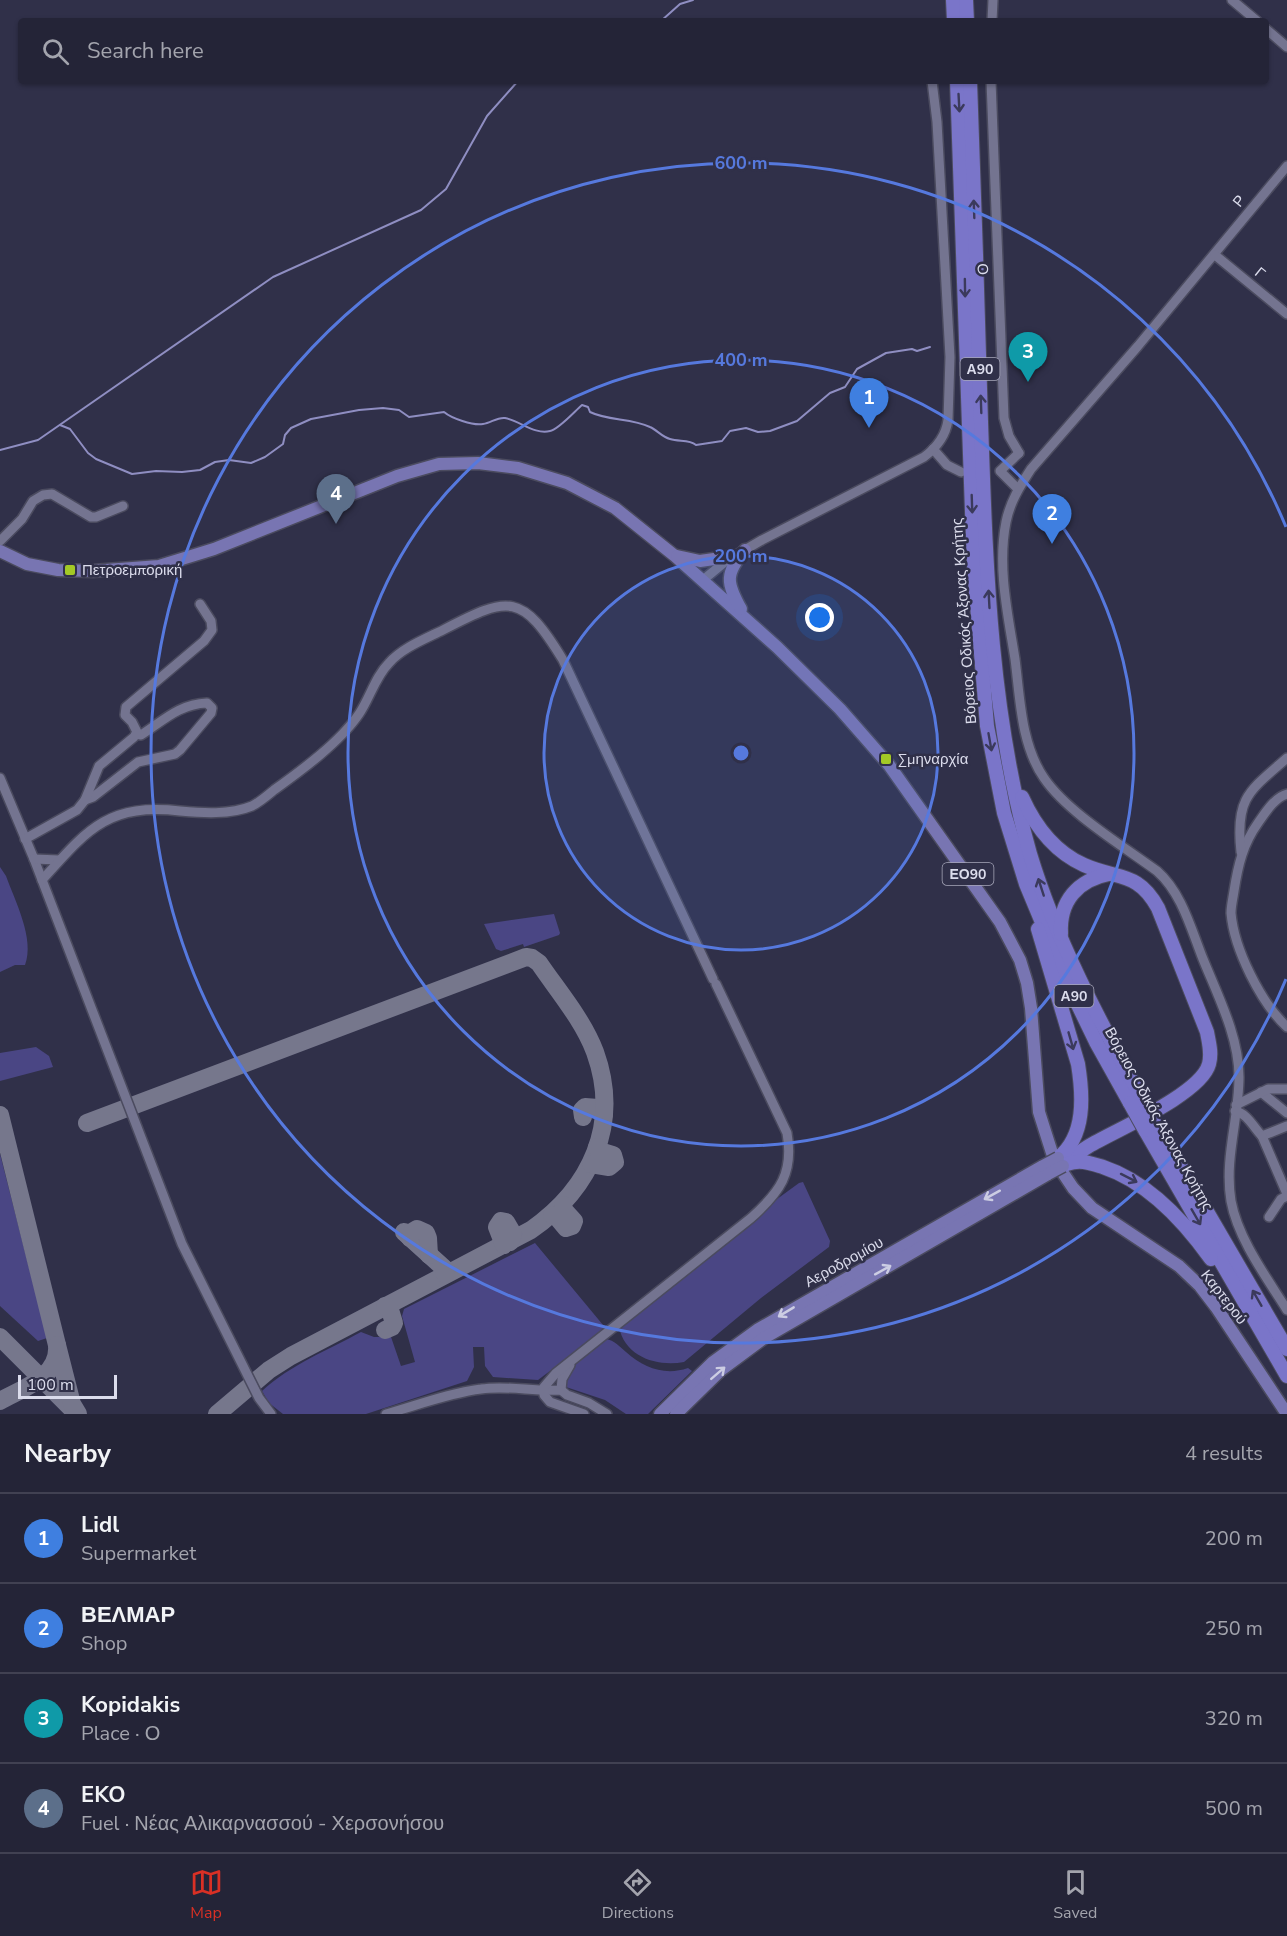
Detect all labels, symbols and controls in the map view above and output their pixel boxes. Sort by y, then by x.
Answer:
search box [18,18,1269,84]
icon: search [39,35,72,68]
text: Search here [87,36,204,66]
one-way arrow [953,92,964,112]
text: 600 m [714,151,768,175]
street label: Ρ [1228,191,1250,211]
one-way arrow [968,200,980,220]
street label: Ο [973,263,993,275]
street label: Γ [1250,263,1270,283]
one-way arrow [959,278,970,298]
pin: 3 [1008,332,1048,382]
text: 400 m [714,348,768,372]
road number: Α90 [960,358,1000,380]
pin: 1 [850,378,888,428]
one-way arrow [975,395,987,415]
pin: 4 [316,474,356,524]
one-way arrow [967,494,978,514]
pin: 2 [1032,494,1072,544]
street label: Βόρειος Οδικός Άξονας Κρήτης [947,517,981,725]
text: 200 m [714,544,768,568]
place label: Πετροεμπορική [82,560,182,580]
marker: Πετροεμπορική [63,563,77,577]
one-way arrow [983,589,994,609]
your location [805,603,834,632]
one-way arrow [985,732,996,751]
centre of rings [731,743,751,763]
place label: Σμηναρχία [898,749,969,769]
marker: Σμηναρχία [879,752,893,766]
road number: ΕΟ90 [942,863,994,885]
one-way arrow [1035,878,1046,897]
road number: Α90 [1054,985,1094,1007]
street label: Βόρειος Οδικός Άξονας Κρήτης [1100,1024,1218,1214]
one-way arrow [1066,1031,1077,1050]
one-way arrow [1119,1173,1137,1185]
one-way arrow [984,1189,1001,1201]
one-way arrow [1190,1208,1202,1225]
street label: Αεροδρομίου [801,1232,887,1292]
one-way arrow [874,1264,891,1276]
street label: Καρτερού [1196,1265,1252,1329]
one-way arrow [1251,1290,1263,1307]
one-way arrow [778,1307,795,1319]
one-way arrow [710,1366,725,1380]
scale bar [18,1372,117,1400]
text: 100 m [27,1374,74,1396]
text: Nearby [24,1436,111,1471]
text: 4 results [1185,1440,1263,1467]
text: Lidl [81,1510,119,1540]
text: 1 [38,1525,50,1552]
text: 200 m [1205,1525,1263,1552]
text: Supermarket [81,1540,196,1567]
text: ΒΕΛΜΑΡ [81,1600,175,1630]
text: 2 [38,1615,50,1642]
text: 250 m [1205,1615,1263,1642]
text: Shop [81,1630,127,1657]
text: Kopidakis [81,1690,180,1720]
text: 3 [38,1705,50,1732]
text: 320 m [1205,1705,1263,1732]
text: Place · Ο [81,1720,160,1747]
text: EKO [81,1780,125,1810]
text: 4 [38,1795,50,1822]
text: 500 m [1205,1795,1263,1822]
text: Fuel · Νέας Αλικαρνασσού - Χερσονήσου [81,1810,444,1837]
tab: Map [190,1866,223,1924]
tab: Directions [602,1866,674,1924]
tab: Saved [1053,1866,1097,1924]

